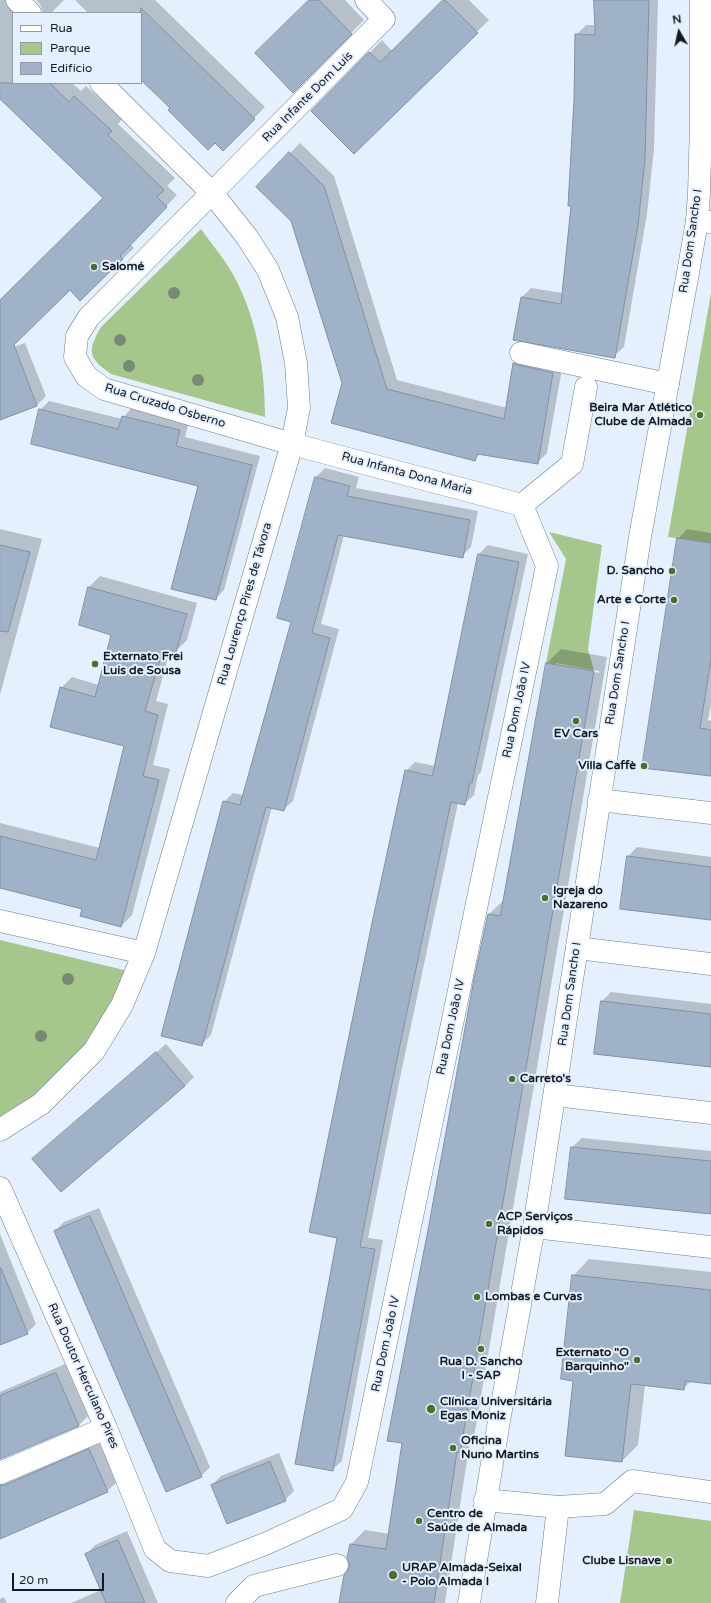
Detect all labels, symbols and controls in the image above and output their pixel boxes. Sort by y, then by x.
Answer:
legend [12,12,142,84]
north arrow [659,12,699,52]
text: N [672,13,682,27]
text: Rua [50,21,73,35]
text: Parque [50,41,91,55]
street label: Rua Infante Dom Luís [260,49,356,145]
text: Edifício [50,61,92,75]
street label: Rua Dom Sancho I [677,188,705,294]
place label: Salomé [102,260,144,274]
marker: Salomé [89,262,99,272]
street label: Rua Cruzado Osberno [103,381,227,431]
place label: Beira Mar Atlético Clube de Almada [589,401,692,429]
marker: Beira Mar Atlético Clube de Almada [695,410,705,420]
street label: Rua Infanta Dona Maria [340,450,474,498]
street label: Rua Lourenço Pires de Távora [215,521,275,687]
place label: D. Sancho [607,564,664,578]
marker: D. Sancho [667,566,677,576]
place label: Arte e Corte [597,593,666,607]
marker: Arte e Corte [669,595,679,605]
street label: Rua Dom Sancho I [603,620,633,726]
place label: Externato Frei Luís de Sousa [103,650,183,678]
marker: Externato Frei Luís de Sousa [90,659,100,669]
street label: Rua Dom João IV [500,661,534,759]
marker: EV Cars [571,716,581,726]
place label: EV Cars [554,727,598,741]
place label: Villa Caffè [578,759,636,773]
marker: Villa Caffè [639,761,649,771]
place label: Igreja do Nazareno [553,884,608,912]
marker: Igreja do Nazareno [540,893,550,903]
street label: Rua Dom Sancho I [556,941,584,1047]
street label: Rua Dom João IV [434,978,468,1076]
place label: Carreto's [520,1072,571,1086]
marker: Carreto's [507,1074,517,1084]
place label: ACP Serviços Rápidos [497,1210,573,1238]
marker: ACP Serviços Rápidos [484,1219,494,1229]
place label: Lombas e Curvas [485,1290,582,1304]
marker: Lombas e Curvas [472,1292,482,1302]
street label: Rua Dom João IV [369,1295,403,1393]
street label: Rua Doutor Herculano Pires [44,1301,122,1451]
marker: Rua D. Sancho I - SAP [476,1344,486,1354]
place label: Externato "O Barquinho" [555,1346,629,1374]
place label: Rua D. Sancho I - SAP [439,1355,523,1383]
marker: Externato "O Barquinho" [632,1355,642,1365]
place label: Clínica Universitária Egas Moniz [440,1395,552,1423]
marker: Clínica Universitária Egas Moniz [425,1403,437,1415]
place label: Oficina Nuno Martins [461,1434,539,1462]
marker: Oficina Nuno Martins [448,1443,458,1453]
place label: Centro de Saúde de Almada [427,1507,527,1535]
marker: Centro de Saúde de Almada [414,1516,424,1526]
place label: Clube Lisnave [582,1554,661,1568]
marker: Clube Lisnave [664,1556,674,1566]
place label: URAP Almada-Seixal - Polo Almada I [402,1561,522,1589]
scale bar [14,1565,106,1591]
marker: URAP Almada-Seixal - Polo Almada I [387,1569,399,1581]
text: 20 m [19,1573,48,1587]

